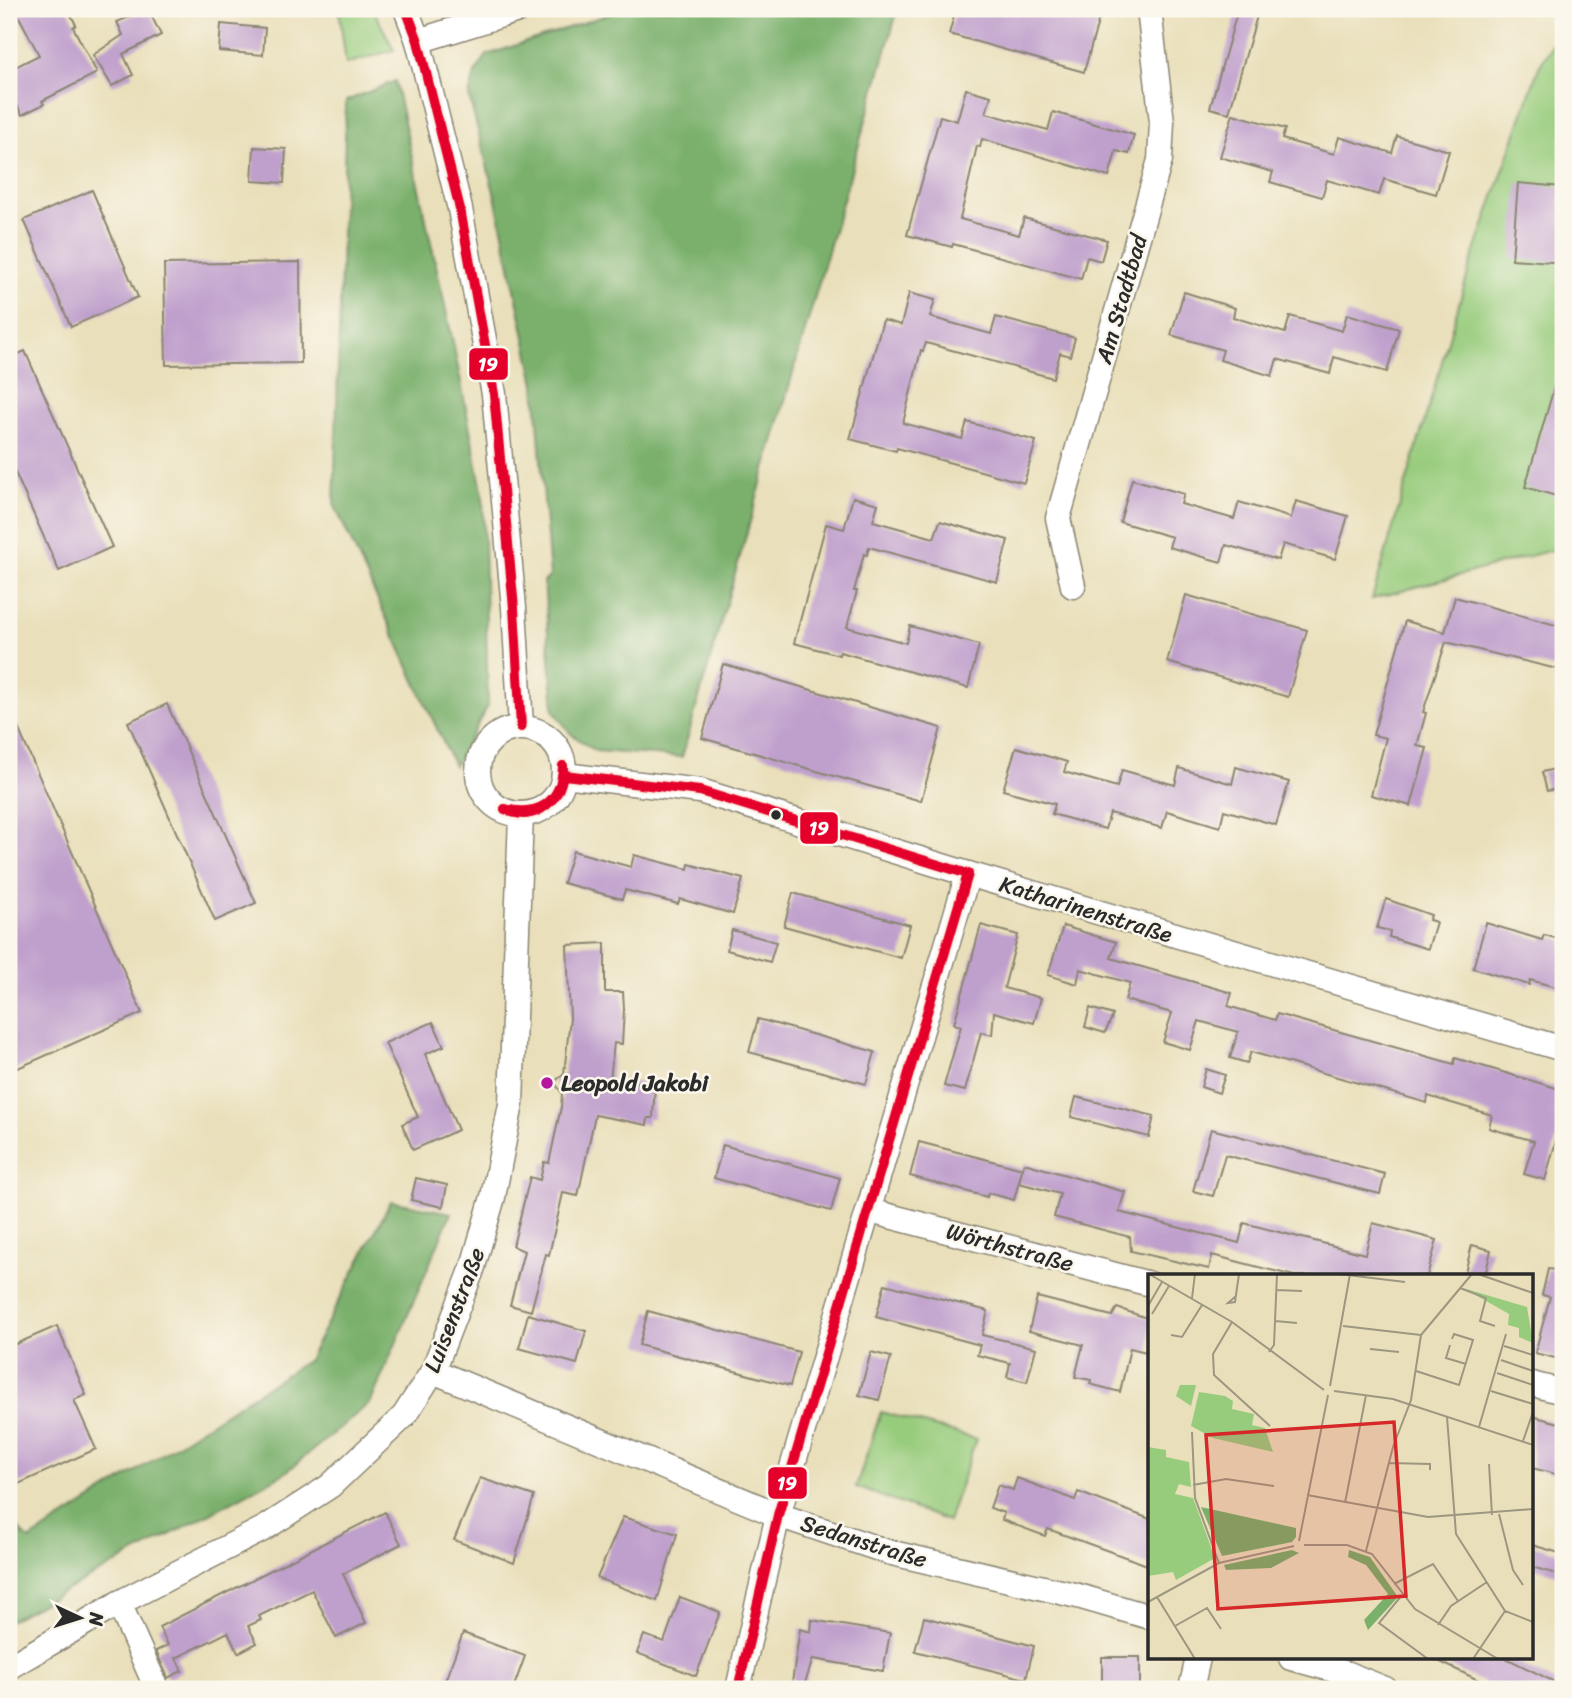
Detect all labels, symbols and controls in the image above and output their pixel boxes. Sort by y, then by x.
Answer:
street label: Am Stadtbad [1083,228,1160,370]
line badge: 19 [468,347,509,381]
text: 19 [478,348,498,381]
unlabelled marker [769,808,783,822]
line badge: 19 [799,811,839,845]
text: 19 [809,812,829,845]
street label: Katharinenstraße [994,864,1177,955]
place label: Leopold Jakobi [561,1063,710,1104]
marker: Leopold Jakobi [539,1075,555,1091]
street label: Wörthstraße [942,1211,1078,1284]
street label: Luisenstraße [412,1241,497,1379]
inset map [1148,1274,1534,1660]
line badge: 19 [767,1466,808,1500]
text: 19 [777,1467,797,1500]
street label: Sedanstraße [795,1503,932,1580]
north arrow [46,1582,116,1652]
text: N [79,1610,113,1628]

